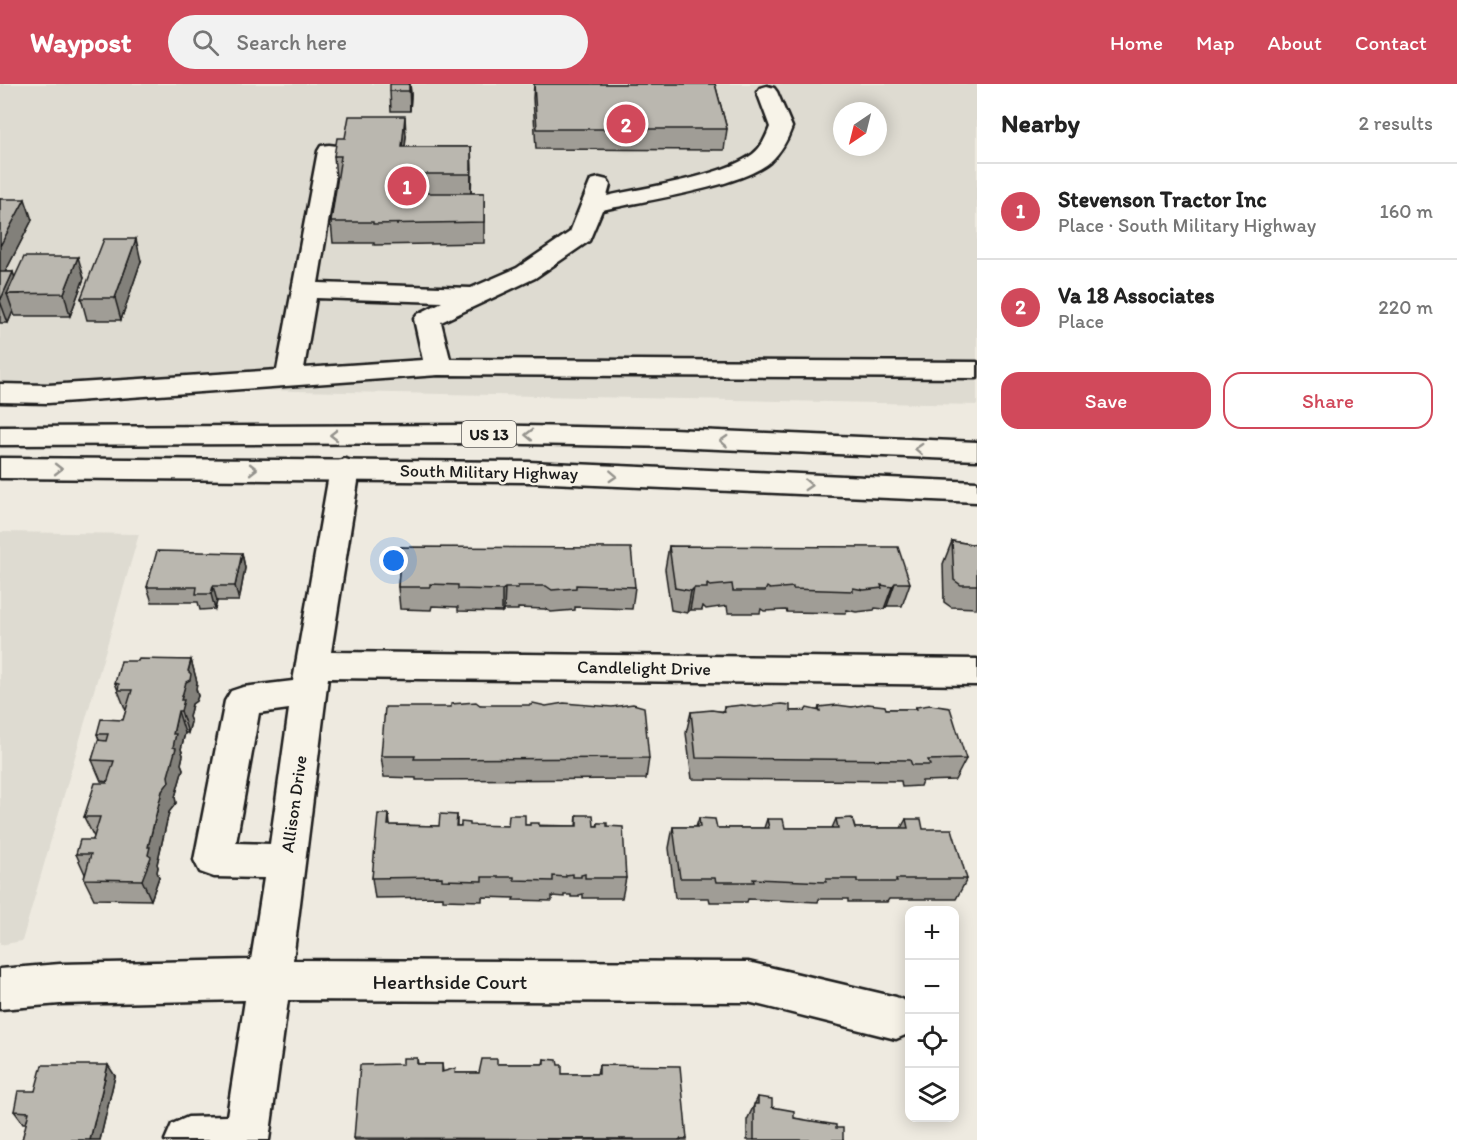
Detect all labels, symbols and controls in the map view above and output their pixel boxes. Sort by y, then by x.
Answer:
search box [168,15,588,69]
text: Waypost [30,25,132,59]
icon: search [189,26,222,59]
text: Search here [237,29,347,56]
text: Home [1110,30,1163,55]
text: Map [1196,30,1235,55]
text: About [1268,30,1322,55]
text: Contact [1355,30,1427,55]
pin: 2 [606,102,646,147]
north arrow [833,102,887,156]
text: Nearby [1001,107,1080,139]
text: 2 results [1359,111,1433,135]
pin: 1 [388,164,426,208]
text: Stevenson Tractor Inc [1058,186,1266,213]
text: 1 [1016,199,1025,223]
text: 160 m [1380,199,1433,223]
text: Place · South Military Highway [1058,213,1316,237]
text: Va 18 Associates [1058,282,1215,309]
text: 2 [1015,295,1026,319]
text: 220 m [1378,295,1433,319]
text: Place [1058,309,1104,333]
button: Save [1001,372,1211,429]
button: Share [1223,372,1433,429]
road number: US 13 [462,421,516,447]
one-way arrow [329,429,338,441]
one-way arrow [524,429,533,441]
one-way arrow [719,434,728,447]
one-way arrow [914,443,923,456]
street label: South Military Highway [400,459,579,485]
one-way arrow [54,463,63,475]
one-way arrow [249,463,258,475]
one-way arrow [609,469,618,482]
one-way arrow [803,478,812,491]
your location [379,546,408,575]
street label: Candlelight Drive [577,656,711,680]
street label: Allison Drive [276,754,312,854]
map controls [905,906,959,1122]
button: + [905,906,959,960]
button: − [905,960,959,1014]
street label: Hearthside Court [373,969,528,994]
button: locate [905,1014,959,1068]
button: layers [905,1068,959,1122]

